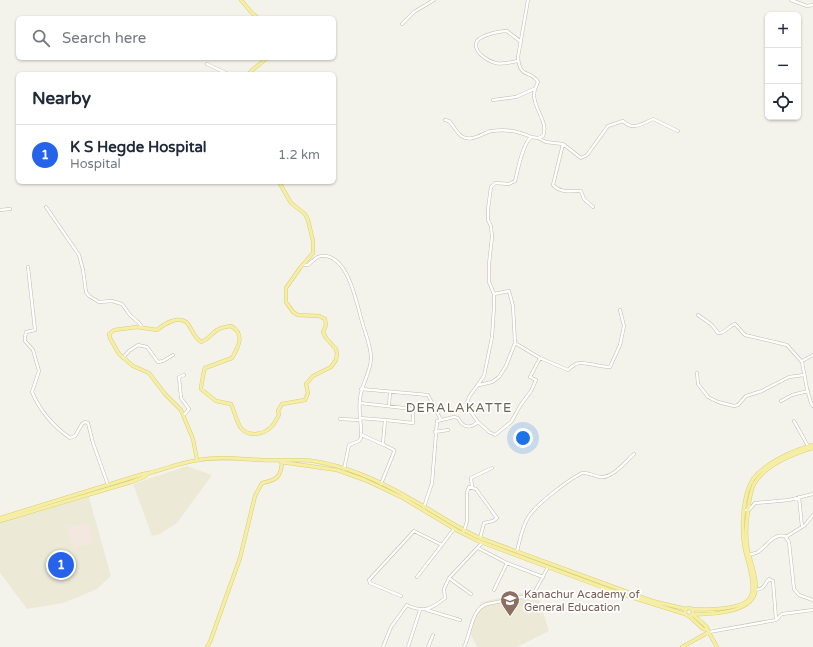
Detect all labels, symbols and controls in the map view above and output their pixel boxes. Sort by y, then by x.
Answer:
map controls [765,12,801,120]
button: + [765,12,801,48]
search box [16,16,336,60]
icon: search [30,27,52,49]
text: Search here [62,29,146,47]
button: − [765,48,801,84]
button: locate [765,84,801,120]
text: Nearby [32,88,91,109]
text: K S Hegde Hospital [70,138,207,156]
text: 1 [41,147,49,163]
text: 1.2 km [278,147,320,163]
text: Hospital [70,156,121,172]
district label: DERALAKATTE [406,400,512,416]
your location [513,428,533,448]
pin: 1 [48,550,74,580]
place label: Kanachur Academy of General Education [524,588,640,614]
school or university icon: Kanachur Academy of General Education [499,589,521,617]

